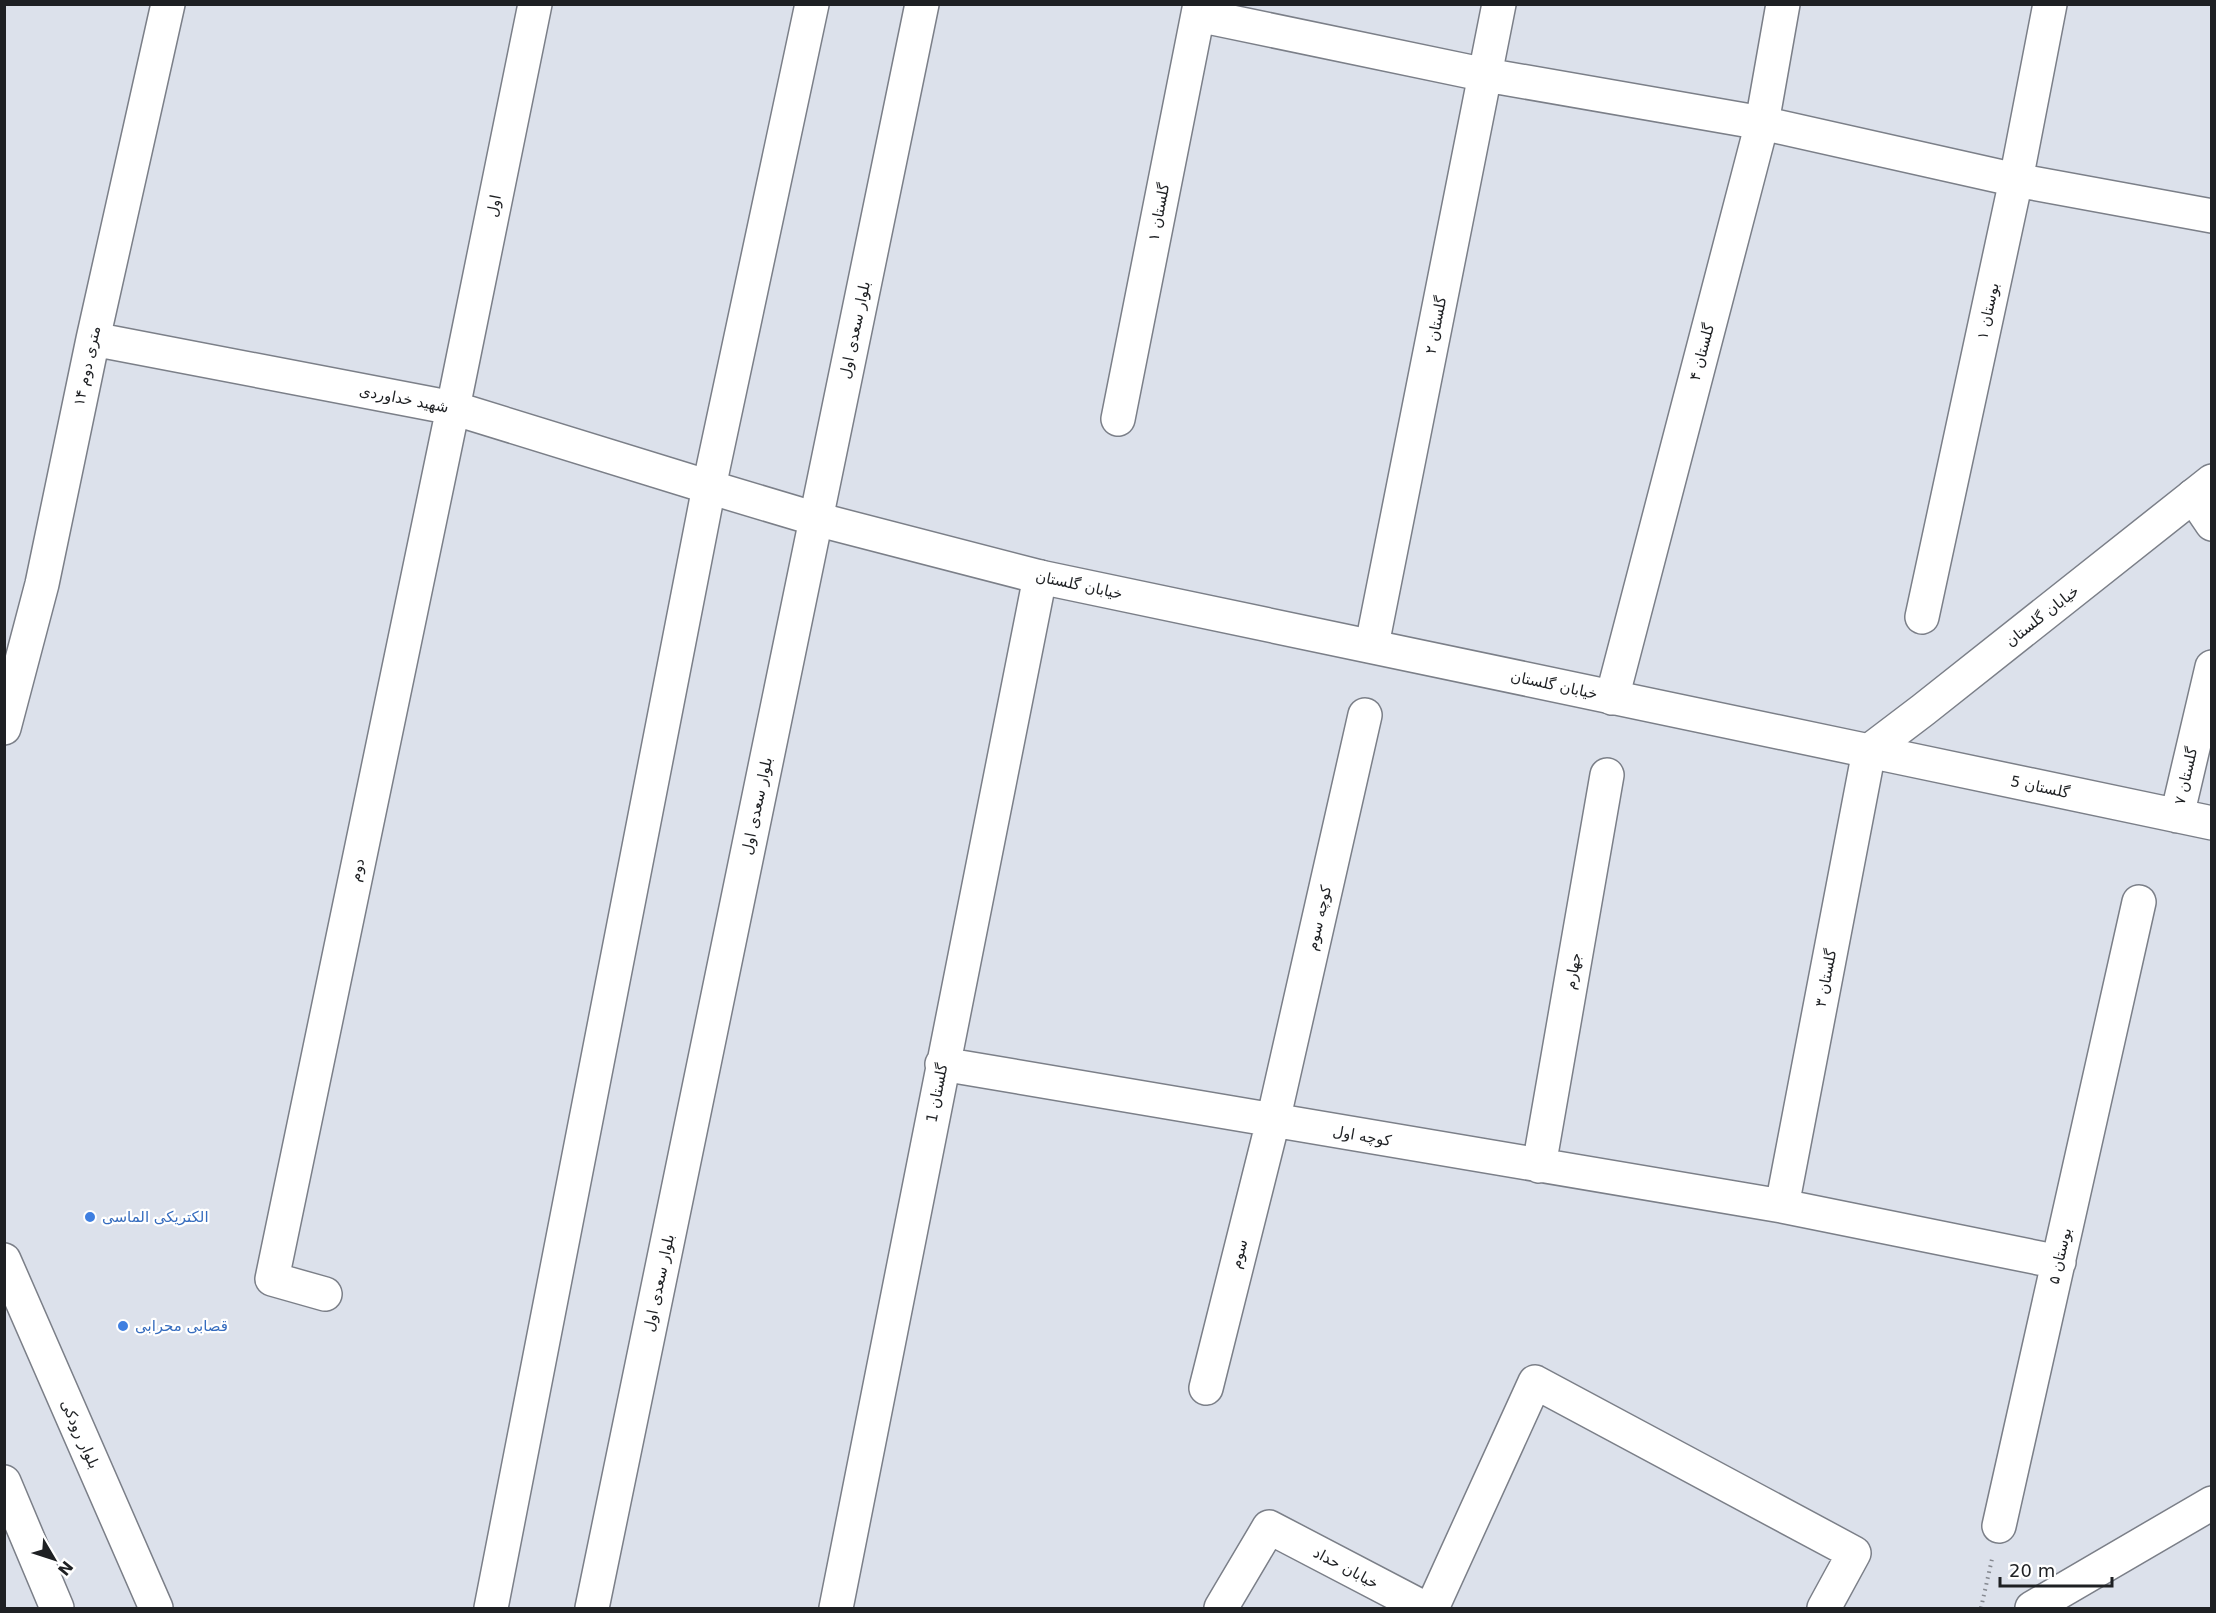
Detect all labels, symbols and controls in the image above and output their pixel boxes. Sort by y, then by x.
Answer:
street label: گلستان ۱ [1145,181,1174,242]
street label: اول [483,193,505,219]
street label: بلوار سعدی اول [836,279,874,381]
street label: بوستان ۱ [1973,281,2003,341]
street label: گلستان ۲ [1422,294,1451,355]
street label: گلستان ۴ [1686,321,1718,383]
street label: ۱۴ متری دوم [70,324,104,408]
street label: شهید خداوردی [358,381,450,417]
street label: خیابان گلستان [1034,567,1124,603]
street label: خیابان گلستان [2002,582,2082,650]
street label: خیابان گلستان [1509,667,1599,703]
street label: گلستان ۷ [2171,745,2202,806]
street label: بلوار سعدی اول [738,755,776,857]
street label: گلستان 5 [2009,772,2072,802]
street label: دوم [346,857,368,883]
street label: کوچه سوم [1303,883,1335,952]
street label: گلستان ۳ [1812,947,1841,1008]
street label: جهارم [1561,951,1585,991]
street label: گلستان 1 [922,1061,952,1124]
street label: کوچه اول [1331,1122,1394,1150]
place label: الکتریکی الماسی [102,1208,209,1226]
marker: الکتریکی الماسی [83,1210,97,1224]
street label: بوستان ۵ [2045,1226,2075,1286]
street label: بلوار سعدی اول [640,1232,678,1334]
street label: سوم [1227,1237,1251,1271]
place label: قصابی محرابی [135,1317,228,1335]
marker: قصابی محرابی [116,1319,130,1333]
street label: بلوار رودکی [57,1397,103,1471]
north arrow [24,1529,84,1589]
street label: خیابان حداد [1310,1543,1382,1593]
scale bar [2000,1550,2112,1588]
text: N [54,1557,77,1579]
text: 20 m [2009,1560,2055,1581]

